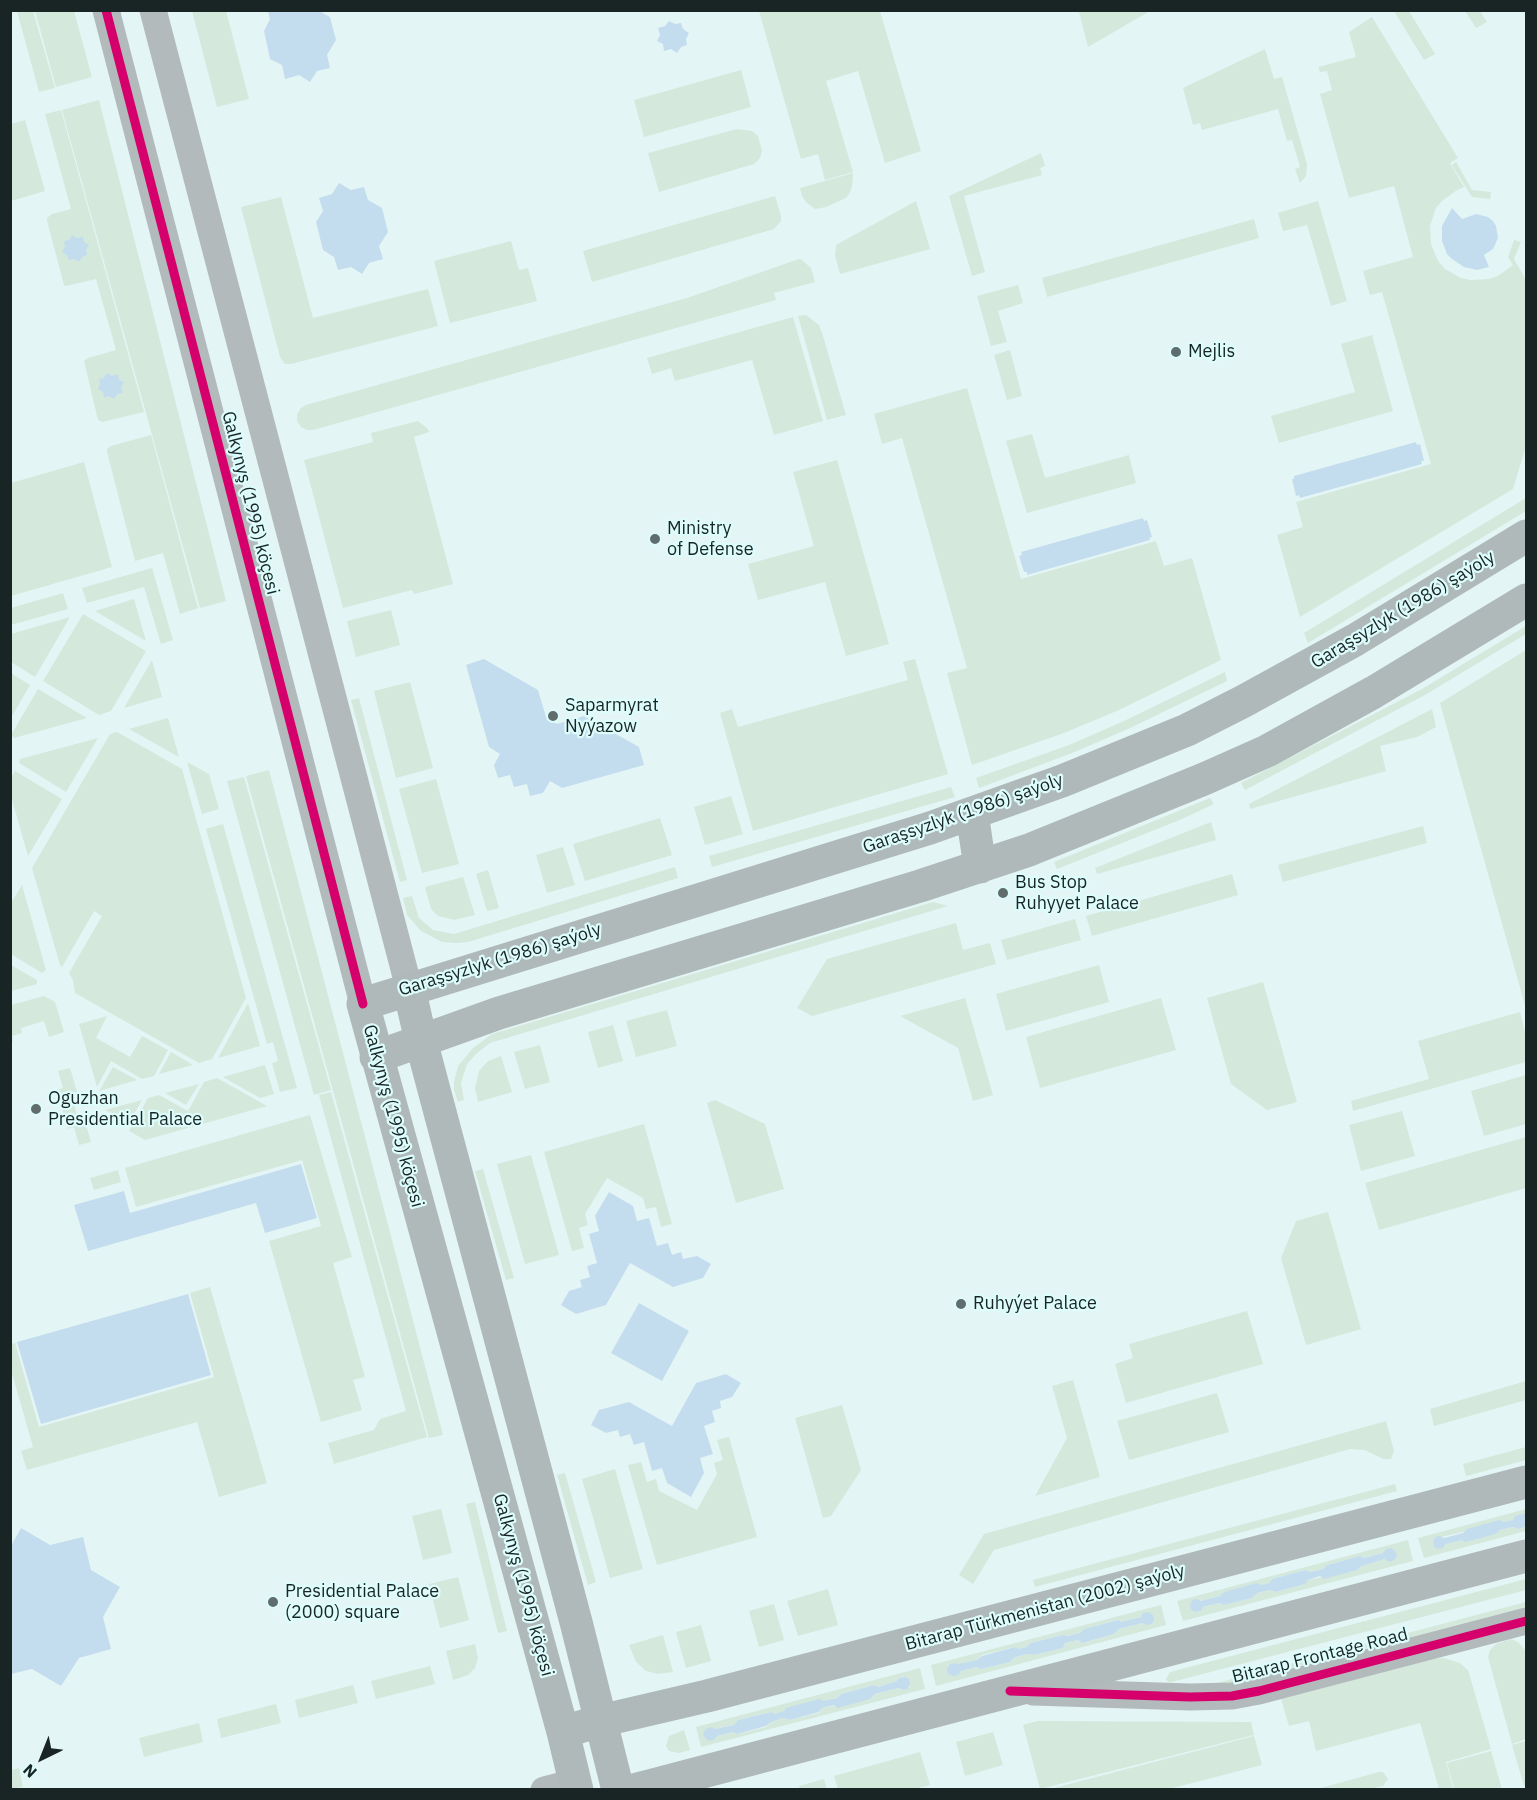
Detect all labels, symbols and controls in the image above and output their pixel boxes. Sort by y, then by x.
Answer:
place label: Mejlis [1188,341,1235,363]
marker: Mejlis [1169,345,1183,359]
street label: Galkynyş (1995) köçesi [217,409,283,597]
place label: Ministry of Defense [667,518,754,560]
marker: Ministry of Defense [648,532,662,546]
street label: Garaşsyzlyk (1986) şaýoly [1307,547,1499,673]
place label: Saparmyrat Nyýazow [565,695,659,738]
marker: Saparmyrat Nyýazow [546,709,560,723]
street label: Garaşsyzlyk (1986) şaýoly [860,770,1066,858]
place label: Bus Stop Ruhyyet Palace [1015,872,1139,914]
marker: Bus Stop Ruhyyet Palace [996,886,1010,900]
street label: Garaşsyzlyk (1986) şaýoly [396,919,604,1001]
street label: Galkynyş (1995) köçesi [358,1022,428,1210]
place label: Oguzhan Presidential Palace [48,1088,202,1130]
marker: Oguzhan Presidential Palace [29,1102,43,1116]
place label: Ruhyýet Palace [973,1293,1097,1315]
marker: Ruhyýet Palace [954,1297,968,1311]
street label: Galkynyş (1995) köçesi [488,1491,558,1679]
street label: Bitarap Türkmenistan (2002) şaýoly [903,1560,1187,1656]
place label: Presidential Palace (2000) square [285,1581,439,1624]
marker: Presidential Palace (2000) square [266,1595,280,1609]
street label: Bitarap Frontage Road [1230,1624,1410,1688]
north arrow [12,1728,72,1788]
text: N [19,1760,41,1782]

